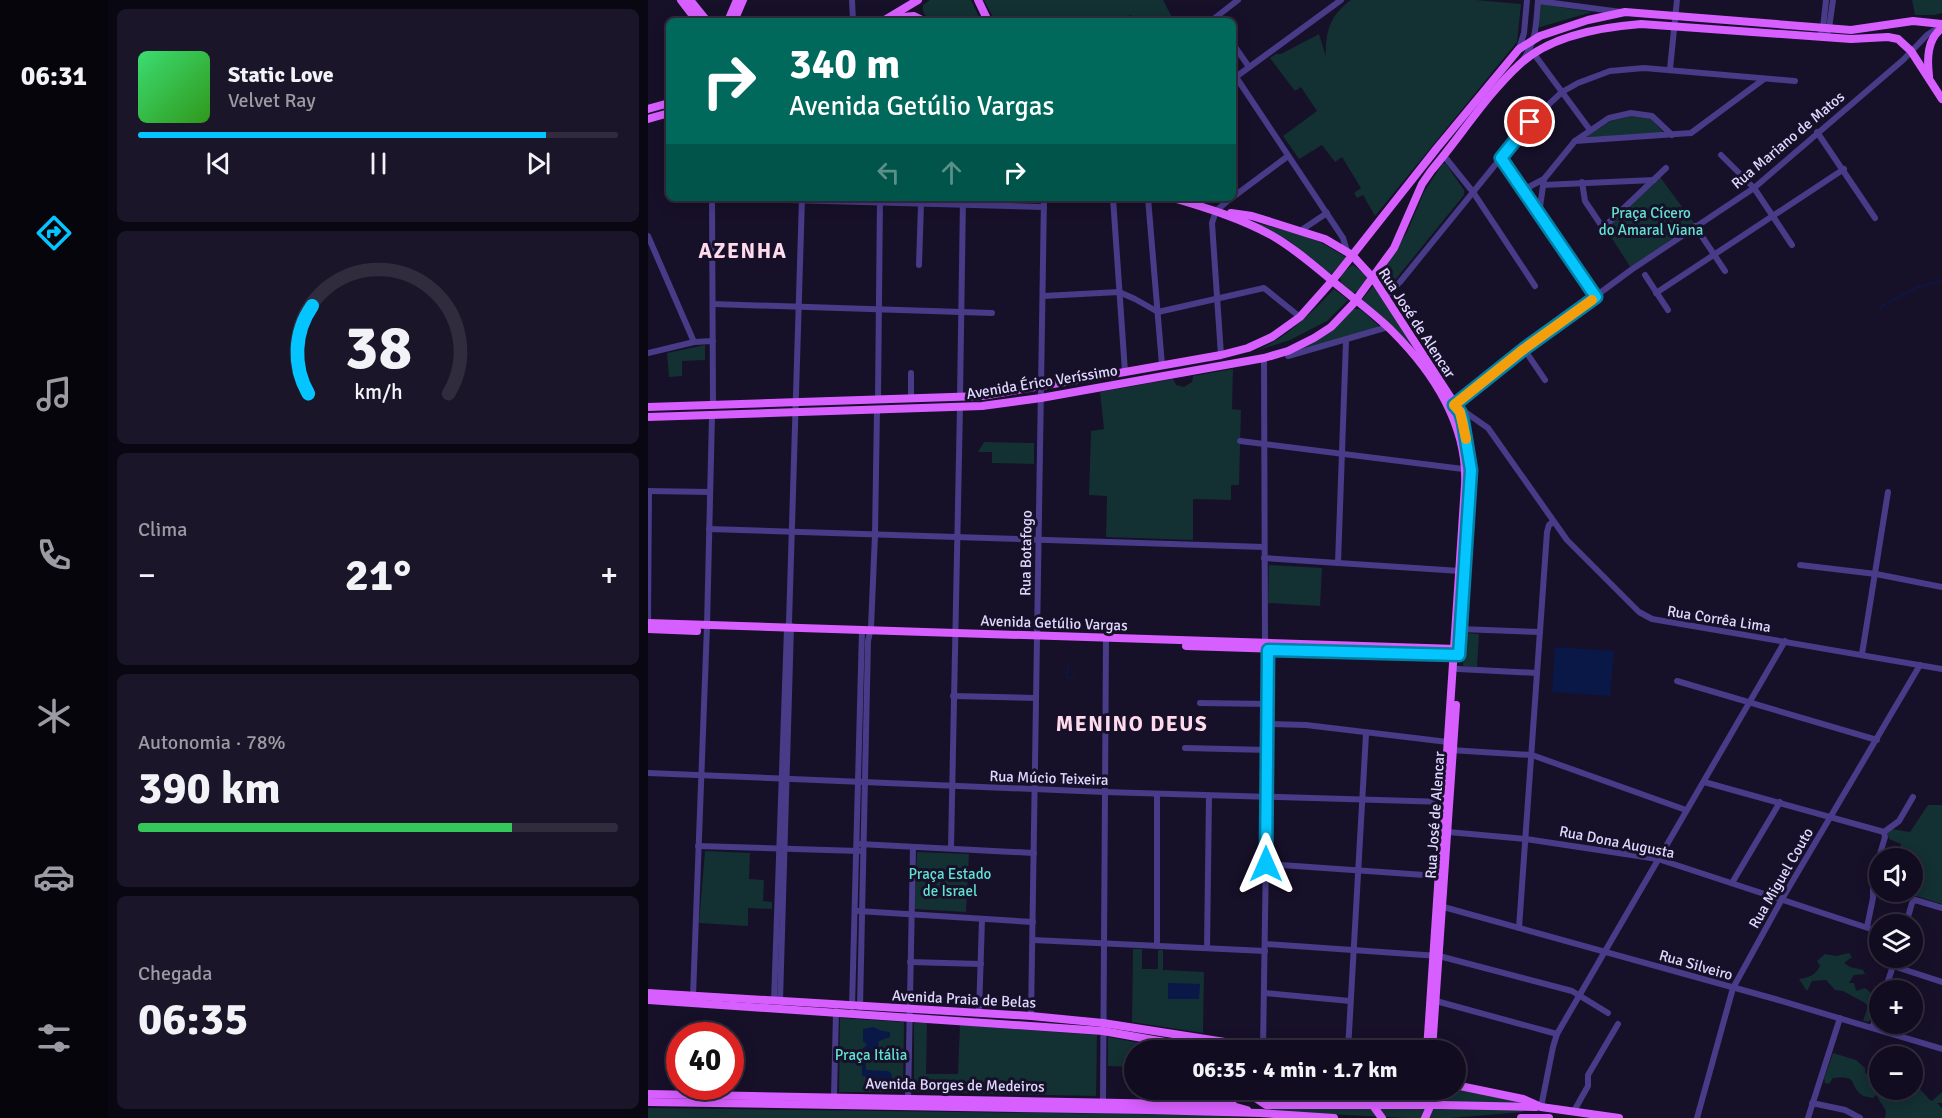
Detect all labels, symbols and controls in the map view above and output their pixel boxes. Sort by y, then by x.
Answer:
text: 340 m [789,39,900,90]
icon: right [690,42,768,120]
text: 06:31 [21,60,87,93]
text: Static Love [228,61,334,88]
street label: Rua Mariano de Matos [1728,87,1849,193]
text: Velvet Ray [228,88,316,113]
text: Avenida Getúlio Vargas [789,90,1054,123]
pin [1504,96,1555,147]
icon: arrive [1513,105,1546,138]
icon: previous [202,147,235,180]
icon: pause [362,147,395,180]
icon: next [522,147,555,180]
icon: left [872,156,905,189]
icon: ahead [935,156,968,189]
icon: right [998,156,1031,189]
park label: Praça Cícero do Amaral Viana [1599,204,1703,239]
icon: directions [33,212,75,254]
district label: AZENHA [698,238,788,264]
street label: Rua José de Alencar [1375,265,1460,382]
text: 38 [344,309,412,386]
street label: Avenida Érico Veríssimo [965,360,1119,403]
icon: music [33,373,75,415]
text: km/h [354,380,402,406]
street label: Rua Botafogo [1016,510,1036,596]
text: Clima [138,517,187,542]
icon: phone [33,534,75,576]
text: 21° [345,548,411,603]
text: − [138,555,156,596]
text: + [600,555,618,596]
street label: Rua Corrêa Lima [1666,602,1772,636]
street label: Avenida Getúlio Vargas [980,611,1128,635]
icon: climate [33,695,75,737]
district label: MENINO DEUS [1056,711,1208,737]
text: Autonomia · 78% [138,730,286,755]
street label: Rua José de Alencar [1422,750,1448,879]
text: 390 km [138,761,281,816]
street label: Rua Múcio Teixeira [989,767,1109,789]
street label: Rua Dona Augusta [1558,822,1676,862]
street label: Rua Miguel Couto [1745,824,1817,931]
position arrow [1234,832,1298,896]
map controls [1869,848,1923,1100]
button: sound [1869,848,1923,902]
icon: car [33,856,75,898]
park label: Praça Estado de Israel [909,865,992,900]
button: layers [1869,914,1923,968]
street label: Rua Silveiro [1657,946,1735,984]
text: Chegada [138,961,212,986]
button: + [1869,980,1923,1034]
street label: Avenida Praia de Belas [891,986,1037,1012]
text: 06:35 [138,992,248,1047]
icon: filters [33,1017,75,1059]
speed limit sign: 40 [666,1022,744,1100]
park label: Praça Itália [835,1046,907,1064]
button: − [1869,1046,1923,1100]
text: 06:35 · 4 min · 1.7 km [1192,1056,1398,1083]
street label: Avenida Borges de Medeiros [865,1074,1045,1096]

